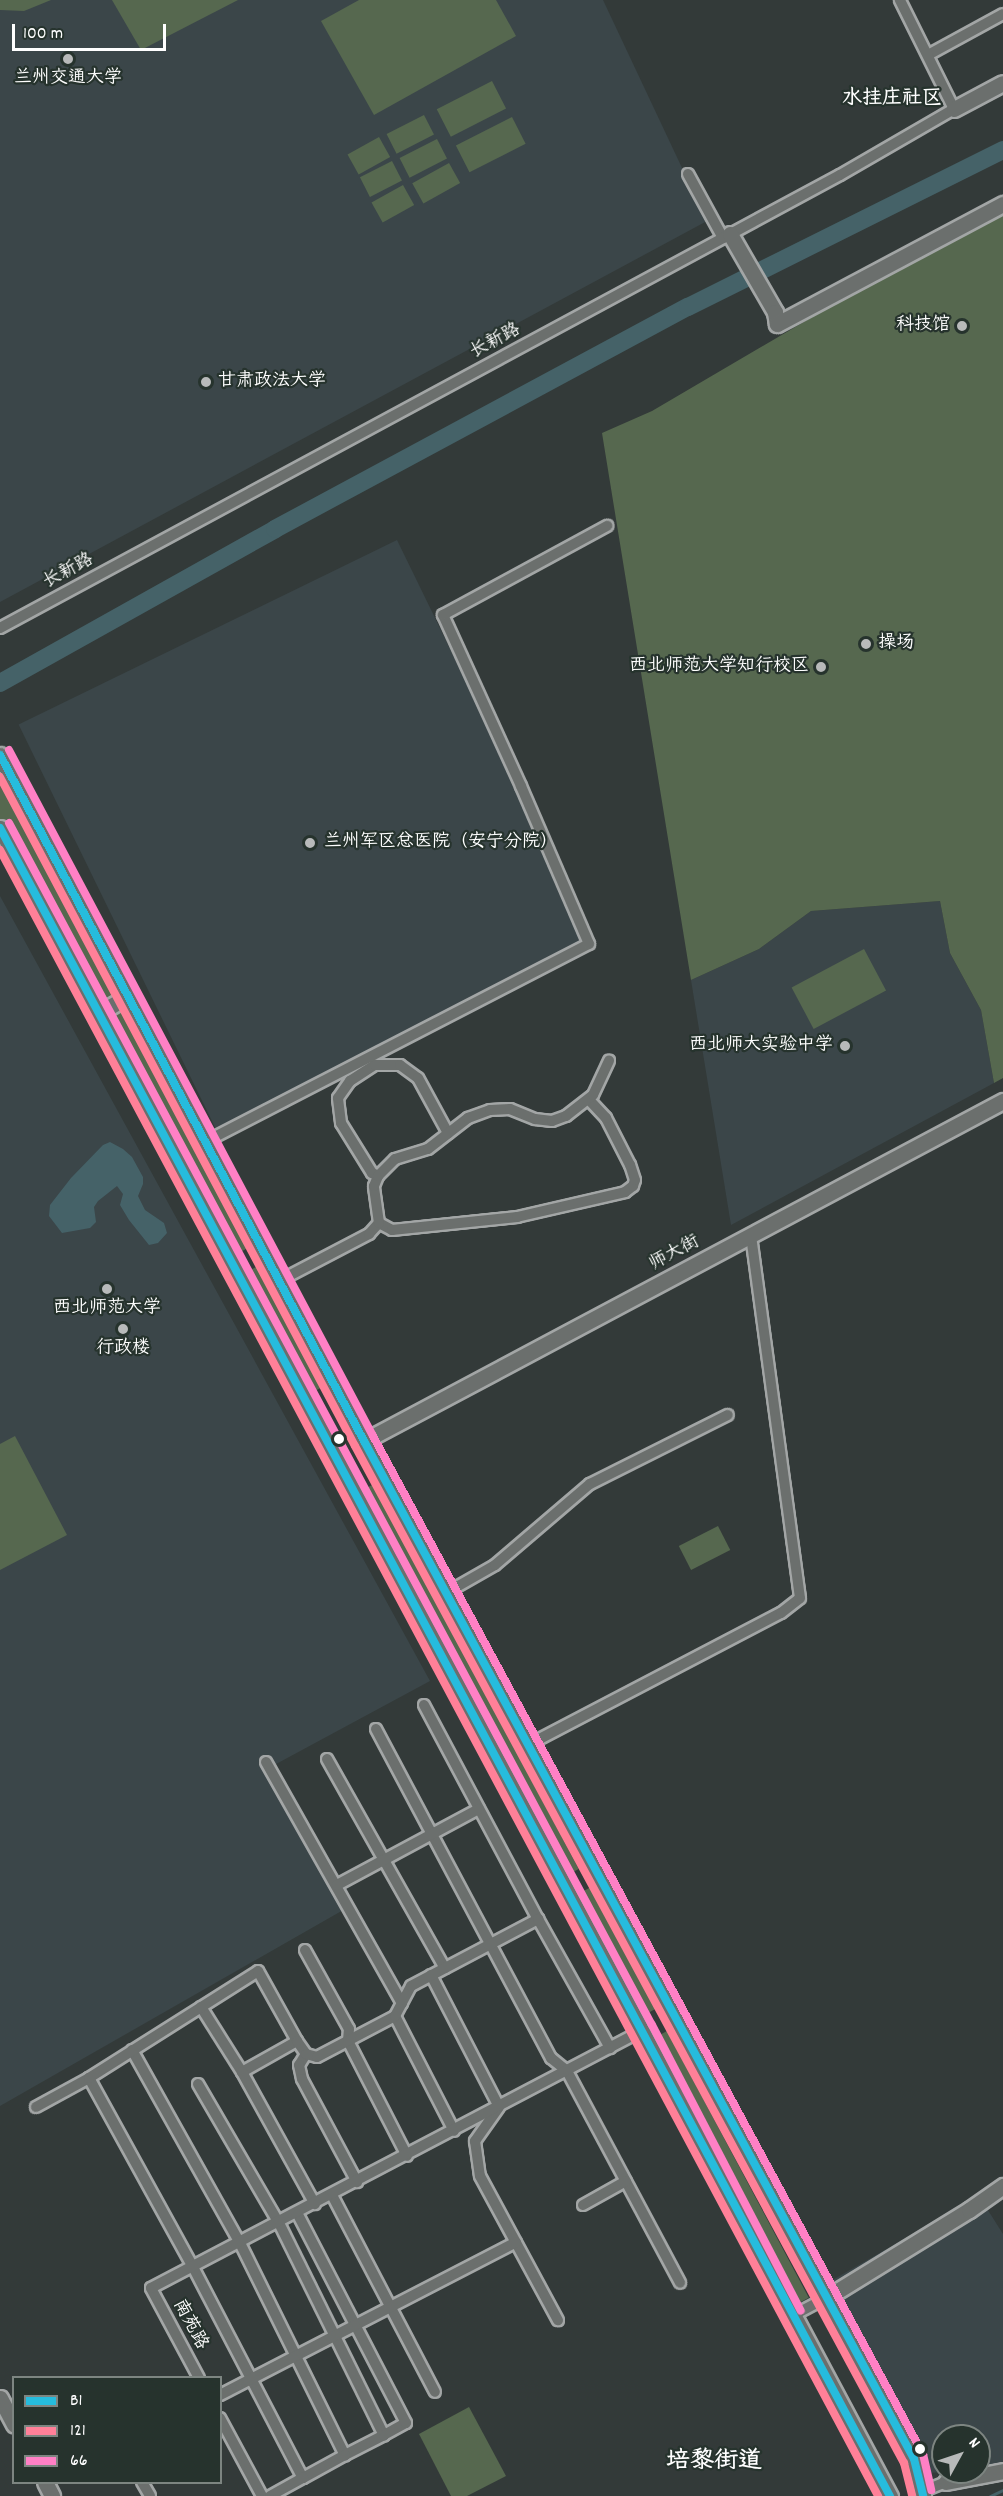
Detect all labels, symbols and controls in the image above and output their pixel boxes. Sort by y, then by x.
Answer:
scale bar [15,12,170,50]
text: 100 m [23,22,63,47]
marker: 兰州交通大学 [61,52,75,66]
place label: 兰州交通大学 [14,68,122,90]
district label: 水挂庄社区 [842,87,942,111]
place label: 科技馆 [896,315,950,337]
marker: 科技馆 [955,319,969,333]
street label: 长新路 [467,320,525,364]
place label: 甘肃政法大学 [218,371,326,393]
marker: 甘肃政法大学 [199,375,213,389]
street label: 长新路 [40,550,98,594]
place label: 操场 [878,633,914,655]
marker: 操场 [859,637,873,651]
place label: 西北师范大学知行校区 [629,656,809,678]
marker: 西北师范大学知行校区 [814,660,828,674]
place label: 兰州军区总医院（安宁分院） [324,832,558,854]
marker: 兰州军区总医院（安宁分院） [301,834,319,852]
place label: 西北师大实验中学 [689,1035,833,1057]
marker: 西北师大实验中学 [838,1039,852,1053]
street label: 师大街 [646,1232,704,1276]
marker: 西北师范大学 [100,1282,114,1296]
place label: 西北师范大学 [53,1298,161,1320]
marker: 行政楼 [116,1322,130,1336]
place label: 行政楼 [96,1338,150,1360]
unlabelled marker [333,1433,345,1445]
street label: 南苑路 [167,2296,211,2354]
legend [12,2376,222,2484]
text: B1 [70,2389,82,2414]
text: 121 [70,2419,86,2444]
north arrow [931,2424,991,2484]
text: N [962,2433,985,2454]
unlabelled marker [914,2443,926,2455]
text: 66 [70,2449,88,2474]
district label: 培黎街道 [666,2449,762,2477]

